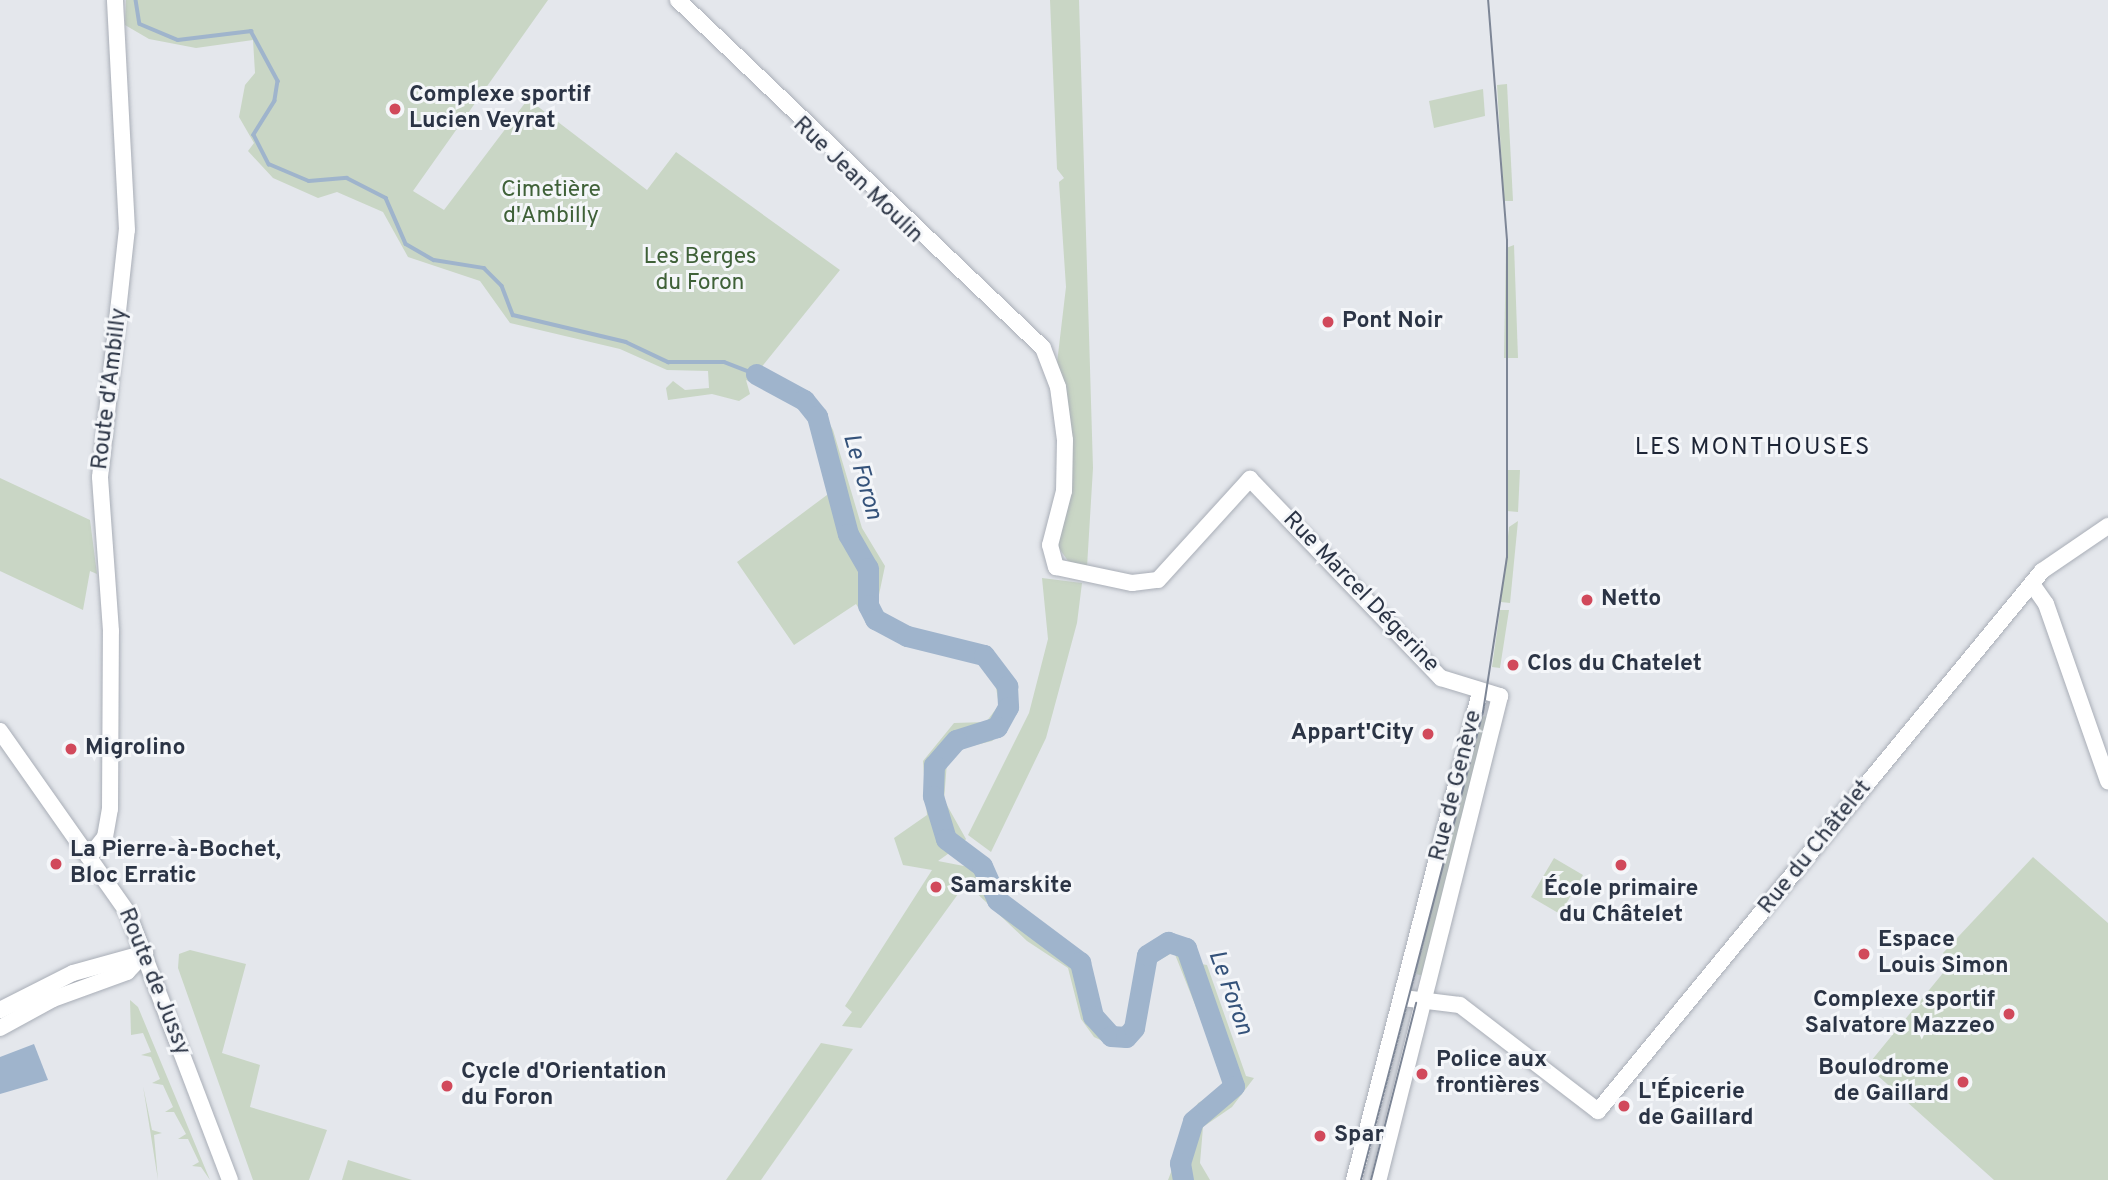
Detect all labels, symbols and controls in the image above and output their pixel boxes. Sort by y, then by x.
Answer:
place label: Complexe sportif Lucien Veyrat [409,82,591,136]
marker: Complexe sportif Lucien Veyrat [387,101,403,117]
street label: Rue Jean Moulin [786,112,928,250]
park label: Cimetière d'Ambilly [501,177,601,231]
park label: Les Berges du Foron [643,244,757,298]
street label: Route d'Ambilly [87,307,135,471]
place label: Pont Noir [1342,308,1443,336]
marker: Pont Noir [1320,314,1336,330]
water label: Le Foron [835,431,887,523]
district label: LES MONTHOUSES [1636,435,1870,463]
street label: Rue Marcel Dégerine [1276,507,1444,679]
place label: Netto [1601,586,1661,614]
marker: Netto [1579,592,1595,608]
place label: Clos du Chatelet [1527,651,1702,679]
marker: Clos du Chatelet [1505,657,1521,673]
street label: Rue de Genève [1425,708,1489,864]
place label: Appart'City [1291,720,1414,748]
marker: Appart'City [1420,726,1436,742]
place label: Migrolino [85,735,185,763]
marker: Migrolino [63,741,79,757]
street label: Rue du Châtelet [1754,775,1878,921]
place label: La Pierre-à-Bochet, Bloc Erratic [70,837,281,891]
marker: La Pierre-à-Bochet, Bloc Erratic [48,856,64,872]
marker: École primaire du Châtelet [1613,857,1629,873]
place label: Samarskite [950,873,1072,901]
place label: École primaire du Châtelet [1544,876,1698,930]
marker: Samarskite [928,879,944,895]
street label: Route de Jussy [111,904,195,1060]
place label: Espace Louis Simon [1878,927,2009,981]
marker: Espace Louis Simon [1856,946,1872,962]
water label: Le Foron [1200,947,1258,1039]
place label: Complexe sportif Salvatore Mazzeo [1805,987,1995,1041]
marker: Complexe sportif Salvatore Mazzeo [2001,1006,2017,1022]
place label: Police aux frontières [1436,1047,1547,1101]
place label: Boulodrome de Gaillard [1818,1055,1949,1109]
place label: Cycle d'Orientation du Foron [461,1059,667,1113]
marker: Police aux frontières [1414,1066,1430,1082]
marker: Boulodrome de Gaillard [1955,1074,1971,1090]
marker: Cycle d'Orientation du Foron [439,1078,455,1094]
place label: L'Épicerie de Gaillard [1638,1079,1753,1133]
marker: L'Épicerie de Gaillard [1616,1098,1632,1114]
place label: Spar [1334,1122,1384,1150]
marker: Spar [1312,1128,1328,1144]

